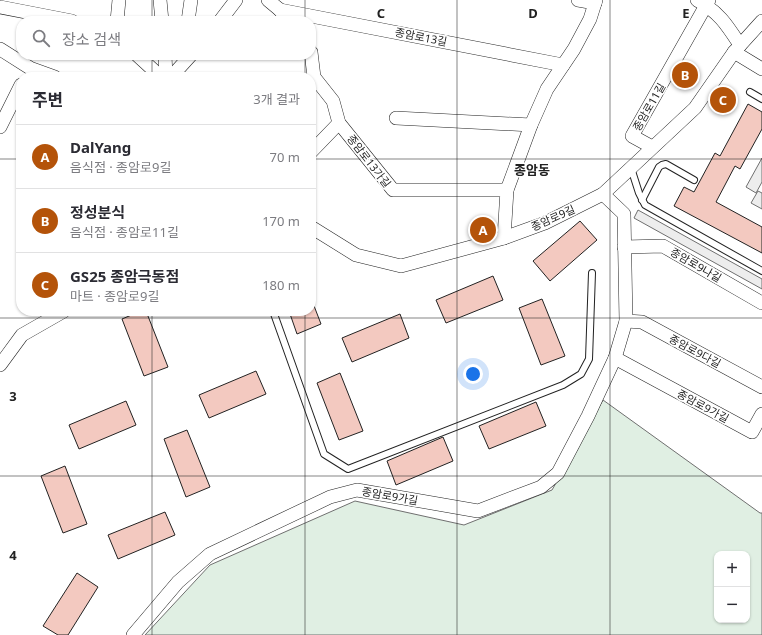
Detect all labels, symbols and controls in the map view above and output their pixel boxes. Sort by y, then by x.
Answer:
text: C [377,4,385,22]
text: D [528,4,538,22]
text: E [682,4,690,22]
search box [16,16,316,60]
street label: 종암로13길 [394,24,449,49]
icon: search [30,27,52,49]
text: 장소 검색 [62,29,121,49]
pin: B [672,60,698,90]
street label: 종암로11길 [629,80,668,133]
pin: C [710,85,736,115]
text: 주변 [32,88,63,111]
text: 3개 결과 [253,90,300,108]
street label: 종암로13가길 [344,131,395,190]
text: DalYang [70,137,131,157]
text: A [41,148,50,166]
text: 70 m [270,148,300,166]
text: 음식점 · 종암로9길 [70,158,171,176]
district label: 종암동 [514,161,550,179]
street label: 종암로9길 [528,201,577,234]
text: 정성분식 [70,202,125,222]
text: B [41,212,49,230]
text: 170 m [262,212,300,230]
pin: A [470,215,496,245]
text: 음식점 · 종암로11길 [70,223,179,241]
street label: 종암로9나길 [668,244,725,285]
text: GS25 종암극동점 [70,266,179,286]
text: C [41,276,49,294]
text: 180 m [262,276,300,294]
text: 마트 · 종암로9길 [70,287,159,305]
street label: 종암로9다길 [667,331,724,371]
your location [463,364,483,384]
street label: 종암로9가길 [675,386,732,426]
text: 3 [9,387,17,405]
street label: 종암로9가길 [361,483,419,508]
text: 4 [9,546,17,564]
map controls [714,551,750,623]
button: + [714,551,750,587]
button: − [714,587,750,623]

